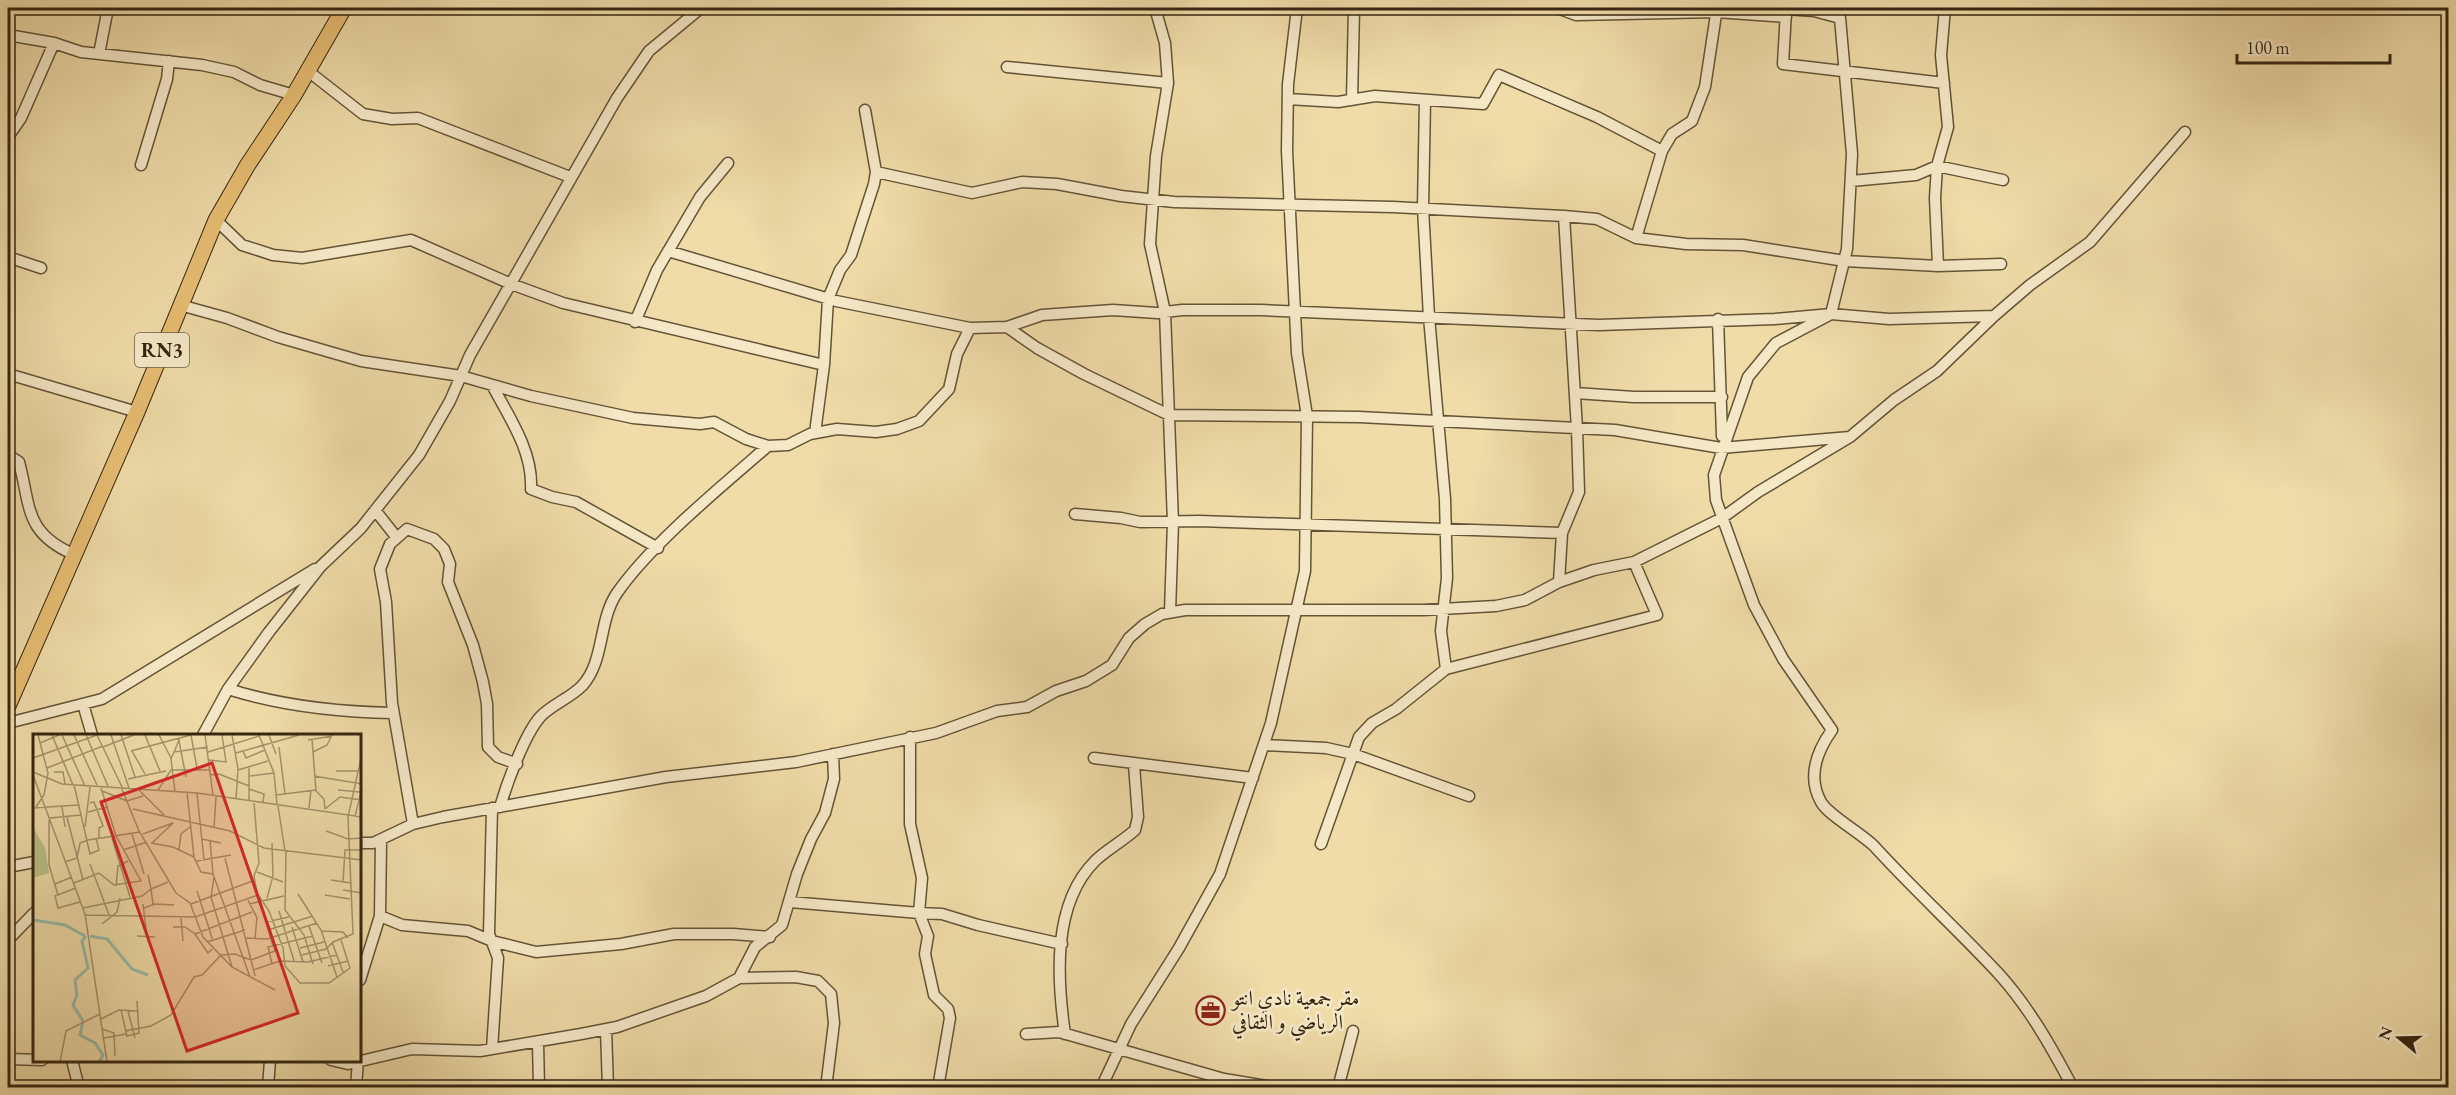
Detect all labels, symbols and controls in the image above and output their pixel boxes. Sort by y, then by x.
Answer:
scale bar [2237,27,2390,65]
text: 100 m [2246,36,2290,59]
road number: RN3 [135,333,189,367]
inset map [33,734,362,1062]
place label: مقر جمعية نادي انتو الرياضي و الثقافي [1230,984,1359,1042]
office icon: مقر جمعية نادي انتو الرياضي و الثقافي [1195,994,1227,1026]
north arrow [2369,1008,2429,1068]
text: N [2373,1024,2397,1043]

